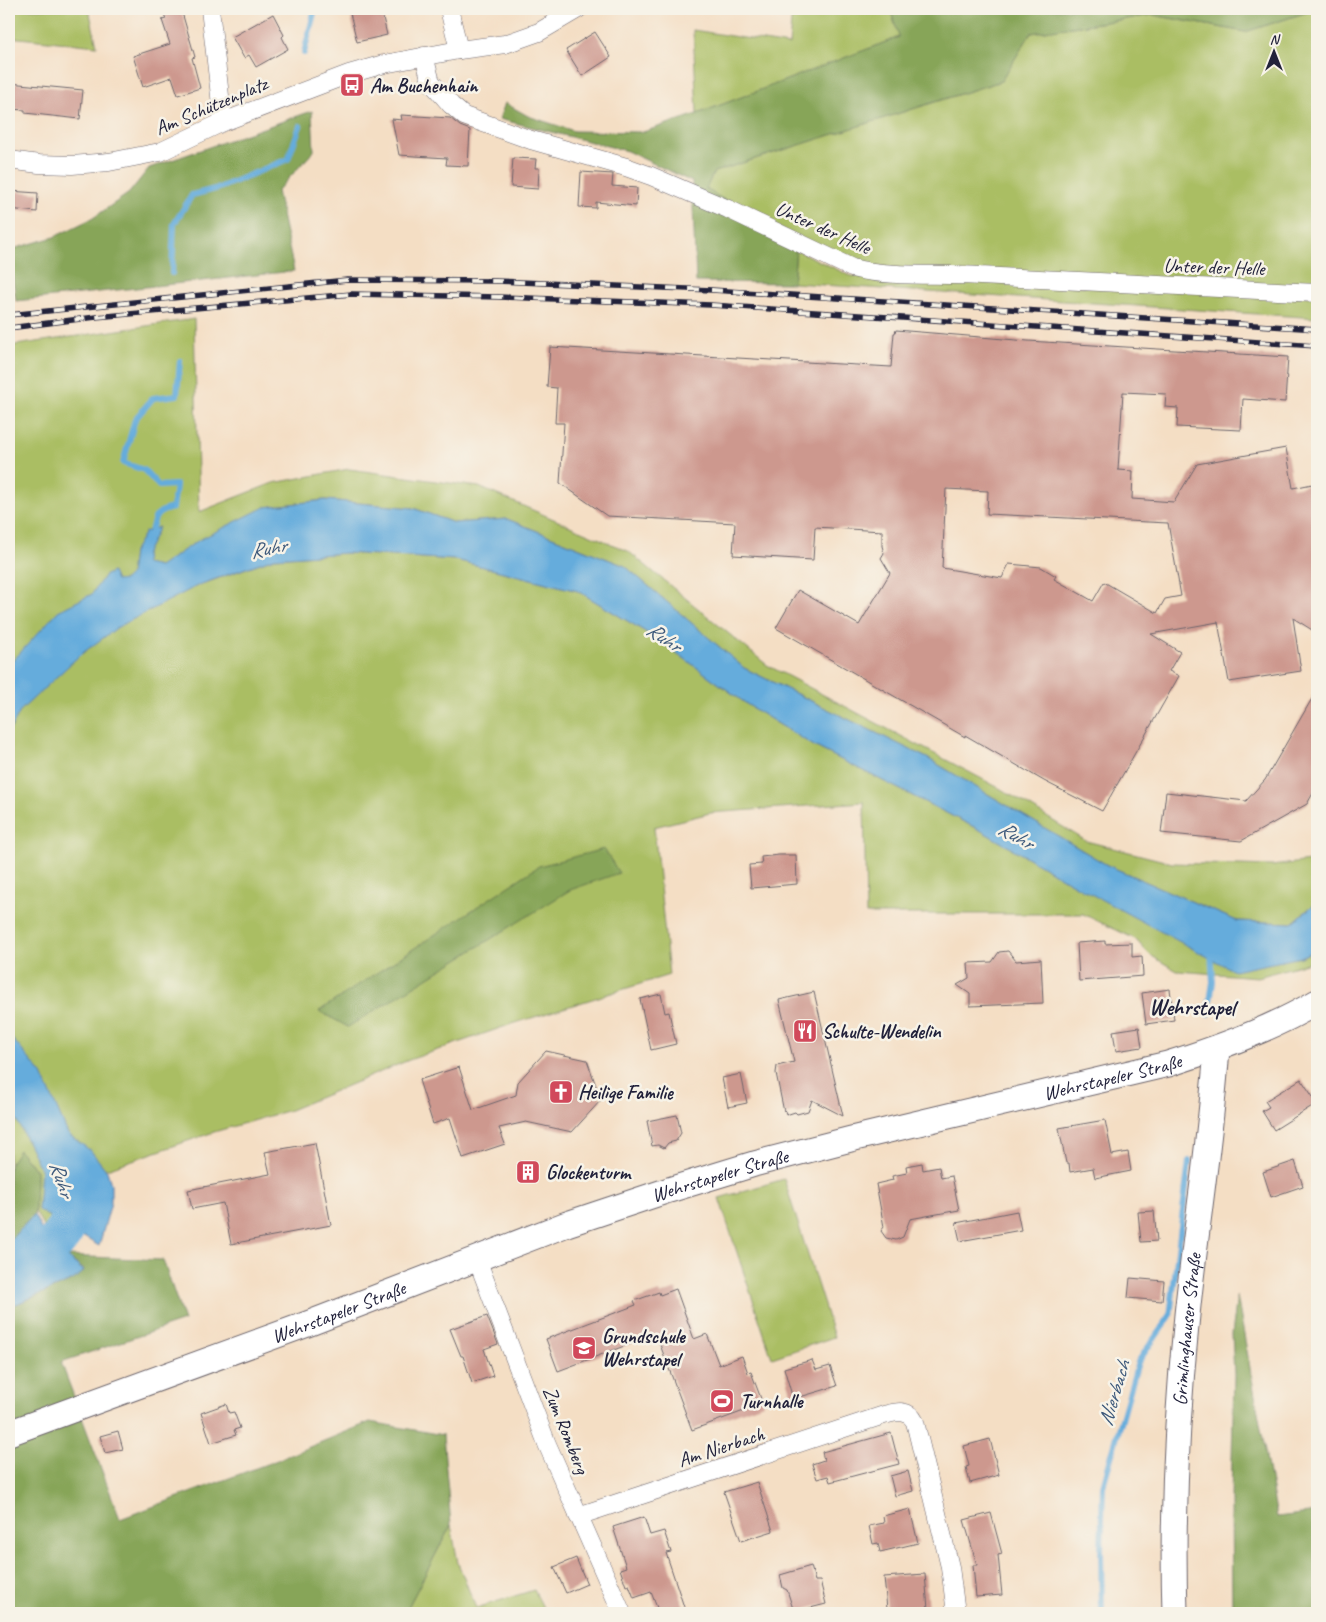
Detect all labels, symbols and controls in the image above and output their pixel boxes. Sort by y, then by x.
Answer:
north arrow [1248,28,1298,78]
text: N [1270,31,1281,48]
street label: Am Schützenplatz [151,70,273,141]
bus stop icon: Am Buchenhain [339,72,365,98]
place label: Am Buchenhain [370,73,479,98]
street label: Unter der Helle [772,196,876,261]
street label: Unter der Helle [1163,253,1267,281]
water label: Ruhr [248,531,291,564]
water label: Ruhr [642,616,689,660]
water label: Ruhr [994,815,1041,857]
district label: Wehrstapel [1149,994,1239,1022]
restaurant icon: Schulte-Wendelin [792,1018,818,1044]
place label: Schulte-Wendelin [822,1019,941,1044]
street label: Wehrstapeler Straße [1041,1048,1186,1106]
church icon: Heilige Familie [548,1079,574,1105]
place label: Heilige Familie [578,1080,674,1105]
street label: Wehrstapeler Straße [648,1143,792,1208]
water label: Ruhr [44,1158,81,1203]
building icon: Glockenturm [515,1159,541,1185]
place label: Glockenturm [546,1160,632,1185]
street label: Grimlinghauser Straße [1167,1251,1207,1406]
street label: Wehrstapeler Straße [268,1274,410,1348]
place label: Grundschule Wehrstapel [602,1324,686,1372]
school or university icon: Grundschule Wehrstapel [571,1335,597,1361]
water label: Nierbach [1092,1355,1137,1429]
street label: Zum Romberg [537,1383,596,1479]
sports icon: Turnhalle [709,1388,735,1414]
place label: Turnhalle [740,1389,804,1414]
street label: Am Nierbach [675,1421,768,1473]

